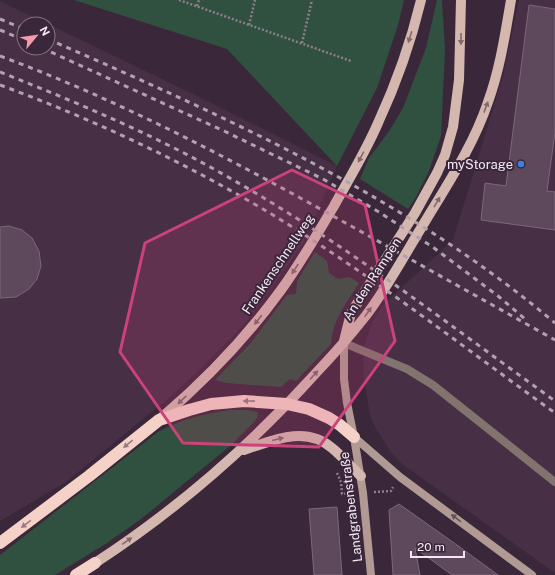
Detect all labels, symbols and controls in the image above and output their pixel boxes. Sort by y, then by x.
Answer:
north arrow [16,16,56,56]
text: N [37,24,52,38]
one-way arrow [407,32,413,44]
one-way arrow [458,33,464,46]
one-way arrow [484,101,490,113]
one-way arrow [357,152,364,163]
place label: myStorage [447,157,513,172]
marker: myStorage [516,159,526,169]
one-way arrow [433,196,440,208]
street label: Frankenschnellweg [239,211,317,317]
street label: An den Rampen [340,235,404,323]
one-way arrow [291,263,298,275]
one-way arrow [364,307,372,318]
one-way arrow [254,314,263,325]
one-way arrow [309,371,318,380]
one-way arrow [177,395,187,404]
one-way arrow [242,398,255,404]
one-way arrow [271,435,284,441]
one-way arrow [123,440,134,449]
street label: Landgrabenstraße [337,451,365,563]
one-way arrow [450,514,461,523]
one-way arrow [20,520,31,528]
scale bar [411,533,464,559]
one-way arrow [122,537,133,545]
text: 20 m [417,540,445,554]

